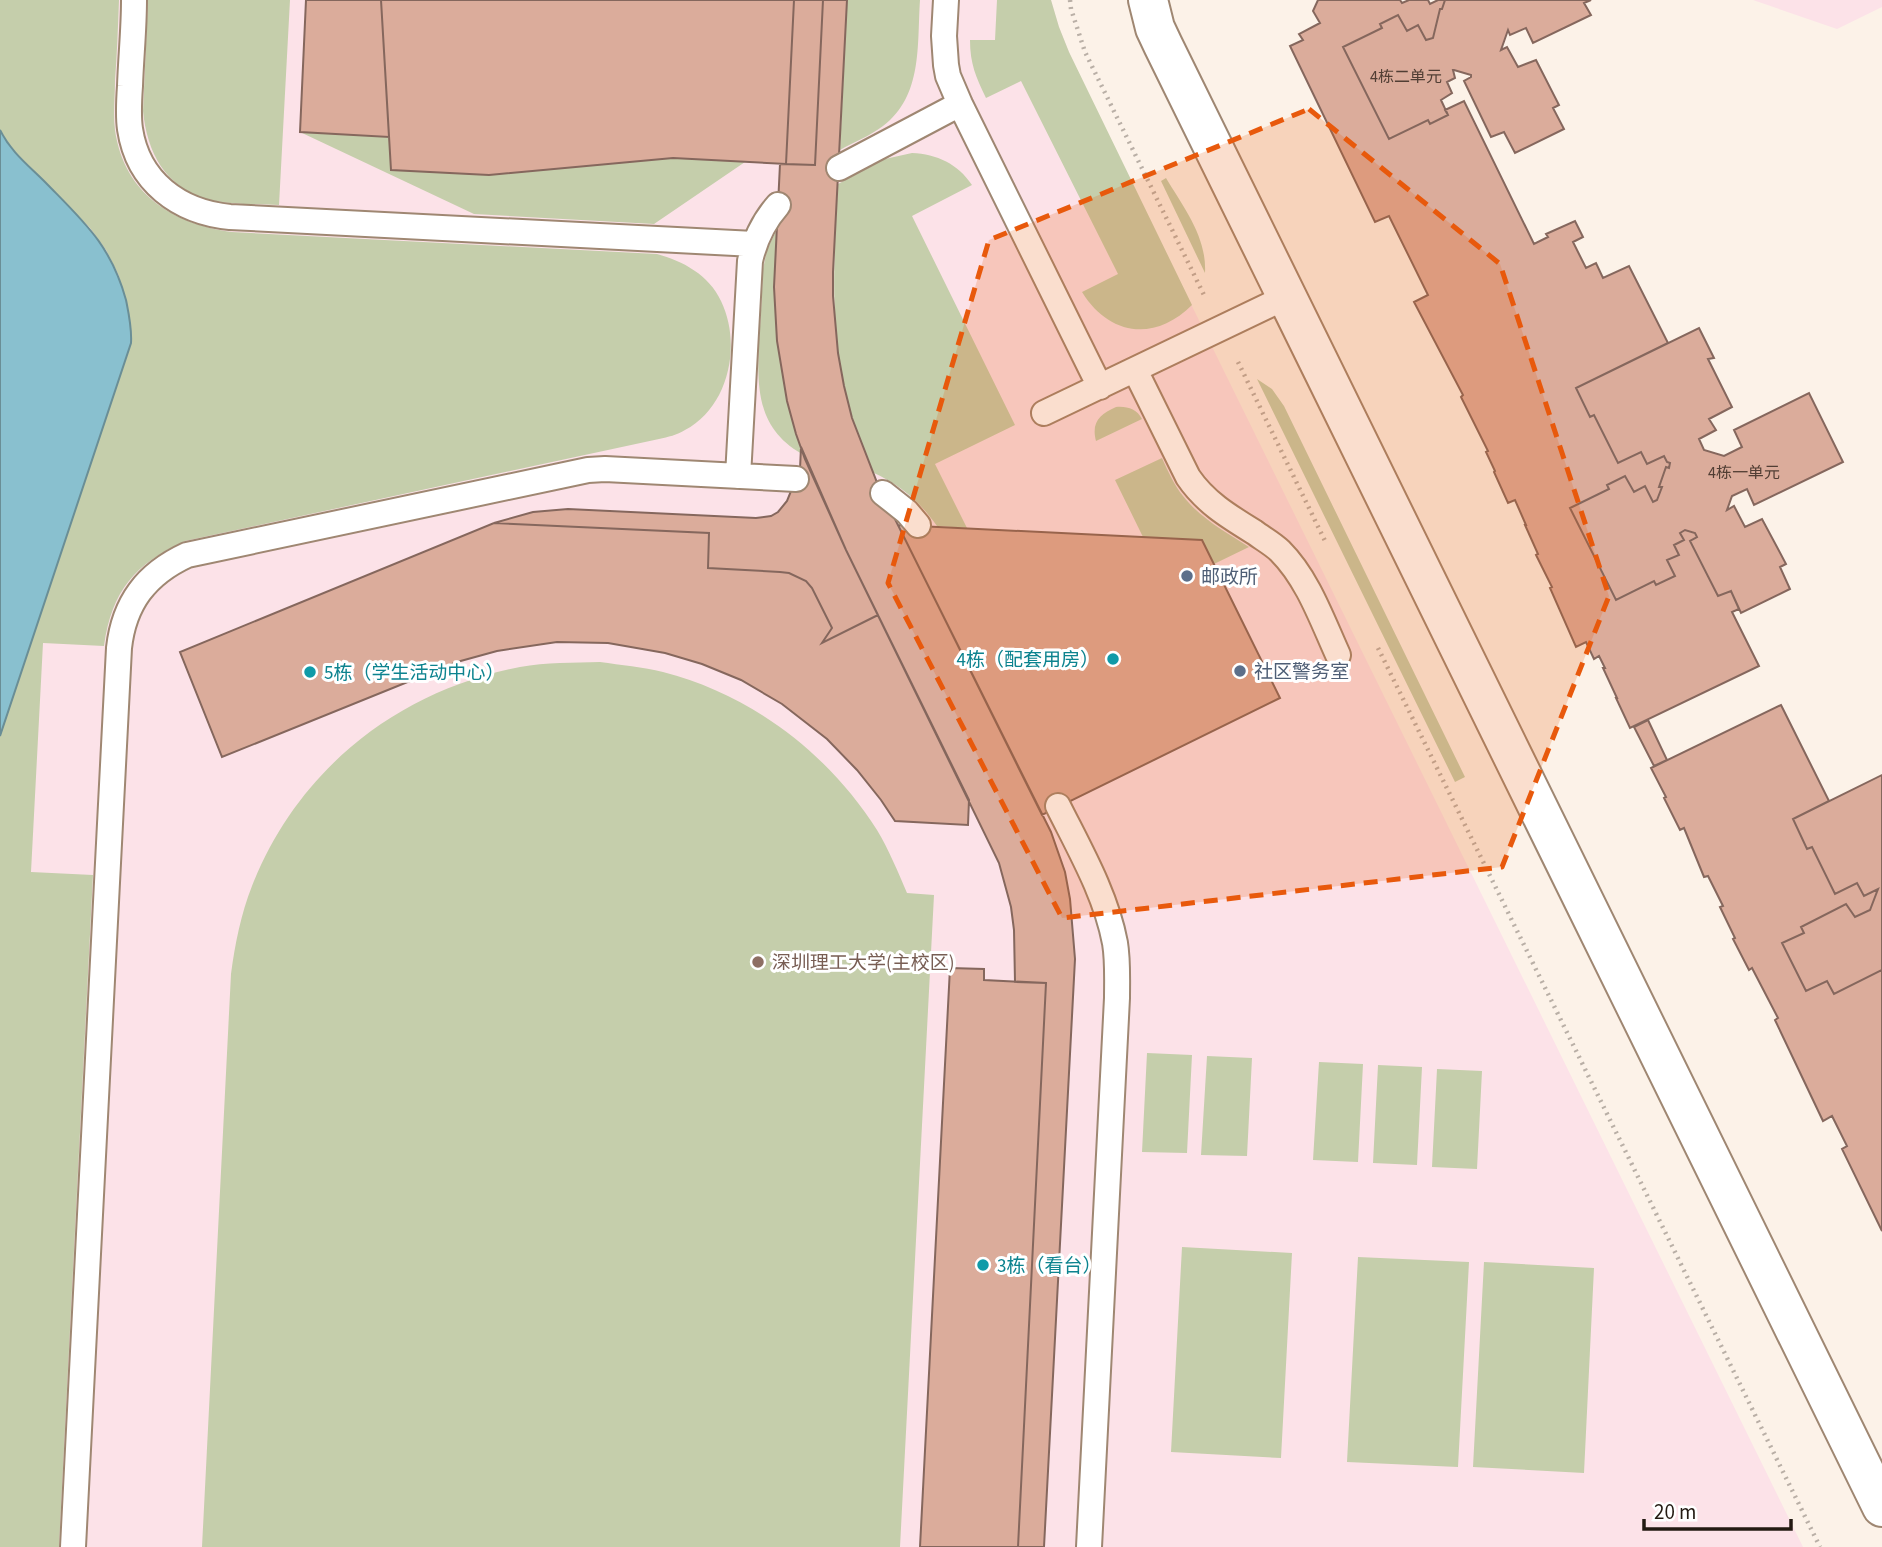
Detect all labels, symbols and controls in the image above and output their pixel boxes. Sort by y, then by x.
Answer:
house number: 4栋二单元 [1370,66,1442,88]
house number: 4栋一单元 [1708,462,1780,484]
place label: 邮政所 [1201,564,1258,591]
marker: 邮政所 [1179,568,1195,584]
place label: 4栋（配套用房） [957,647,1099,674]
marker: 4栋（配套用房） [1105,651,1121,667]
place label: 社区警务室 [1254,659,1349,686]
place label: 5栋（学生活动中心） [324,660,504,687]
marker: 社区警务室 [1232,663,1248,679]
marker: 5栋（学生活动中心） [302,664,318,680]
place label: 深圳理工大学(主校区) [772,950,955,977]
marker: 深圳理工大学(主校区) [750,954,766,970]
place label: 3栋（看台） [997,1253,1101,1280]
marker: 3栋（看台） [975,1257,991,1273]
scale bar [1644,1488,1791,1532]
text: 20 m [1654,1497,1696,1527]

